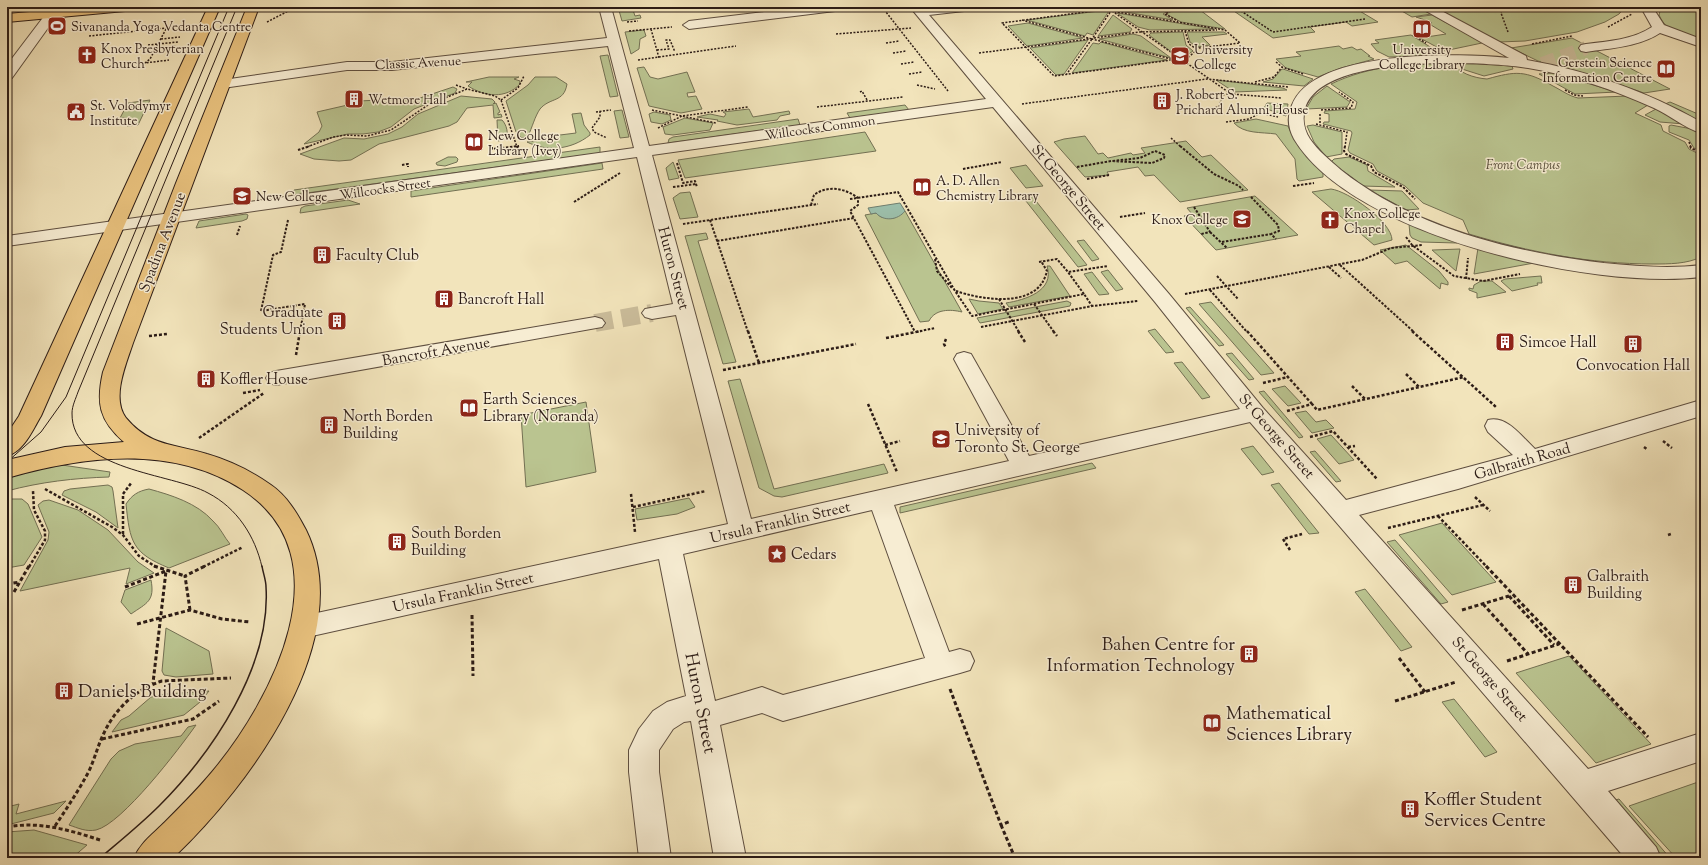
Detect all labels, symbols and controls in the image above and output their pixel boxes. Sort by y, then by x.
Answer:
sports icon: Sivananda Yoga Vedanta Centre [46,15,68,37]
library icon: University College Library [1411,18,1433,40]
place label: Sivananda Yoga Vedanta Centre [71,19,251,37]
place label: Knox Presbyterian Church [101,41,204,74]
place label: University College [1194,42,1253,75]
place label: University College Library [1379,42,1466,75]
church icon: Knox Presbyterian Church [76,44,98,66]
school or university icon: University College [1169,45,1191,67]
street label: Classic Avenue [375,53,462,75]
place label: Gerstein Science Information Centre [1542,55,1652,88]
library icon: Gerstein Science Information Centre [1655,58,1677,80]
place label: J. Robert S. Prichard Alumni House [1175,87,1308,120]
building icon: Wetmore Hall [343,88,365,110]
building icon: J. Robert S. Prichard Alumni House [1151,90,1173,112]
place label: Wetmore Hall [368,92,447,110]
place label: St. Volodymyr Institute [90,98,171,131]
public building icon: St. Volodymyr Institute [65,101,87,123]
street label: Willcocks Common [764,112,877,146]
place label: New College Library (Ivey) [488,128,562,161]
library icon: New College Library (Ivey) [463,131,485,153]
street label: St George Street [1026,140,1110,236]
park label: Front Campus [1486,157,1560,175]
place label: A. D. Allen Chemistry Library [936,173,1039,206]
street label: Willcocks Street [339,175,433,205]
library icon: A. D. Allen Chemistry Library [911,176,933,198]
school or university icon: New College [231,185,253,207]
street label: Spadina Avenue [135,189,192,296]
place label: New College [256,189,327,207]
place label: Knox College Chapel [1344,206,1421,239]
school or university icon: Knox College [1231,208,1253,230]
church icon: Knox College Chapel [1319,209,1341,231]
place label: Knox College [1151,212,1228,230]
street label: Huron Street [651,225,694,312]
building icon: Faculty Club [311,244,333,266]
place label: Faculty Club [336,246,419,267]
building icon: Bancroft Hall [433,288,455,310]
place label: Bancroft Hall [458,290,544,311]
place label: Graduate Students Union [220,303,323,341]
building icon: Graduate Students Union [326,310,348,332]
building icon: Simcoe Hall [1494,331,1516,353]
street label: Bancroft Avenue [381,333,492,372]
place label: Simcoe Hall [1519,333,1597,354]
building icon: Convocation Hall [1622,333,1644,355]
place label: Convocation Hall [1576,356,1690,377]
building icon: Koffler House [195,368,217,390]
place label: Koffler House [220,370,308,391]
place label: Earth Sciences Library (Noranda) [483,390,599,428]
street label: St George Street [1233,390,1319,484]
library icon: Earth Sciences Library (Noranda) [458,397,480,419]
place label: North Borden Building [343,407,433,445]
building icon: North Borden Building [318,414,340,436]
place label: University of Toronto St. George [955,421,1080,459]
school or university icon: University of Toronto St. George [930,428,952,450]
street label: Galbraith Road [1472,439,1574,486]
street label: Ursula Franklin Street [708,497,853,550]
place label: South Borden Building [411,524,502,562]
building icon: South Borden Building [386,531,408,553]
place icon: Cedars [766,543,788,565]
place label: Cedars [791,545,836,566]
place label: Galbraith Building [1587,567,1650,605]
street label: Ursula Franklin Street [391,568,536,619]
building icon: Galbraith Building [1562,574,1584,596]
place label: Bahen Centre for Information Technology [1047,633,1235,680]
street label: St George Street [1446,633,1532,727]
building icon: Bahen Centre for Information Technology [1238,643,1260,665]
street label: Huron Street [677,651,722,756]
building icon: Daniels Building [53,680,75,702]
place label: Daniels Building [78,680,207,706]
place label: Mathematical Sciences Library [1226,702,1352,749]
library icon: Mathematical Sciences Library [1201,712,1223,734]
place label: Koffler Student Services Centre [1424,788,1546,835]
building icon: Koffler Student Services Centre [1399,798,1421,820]

